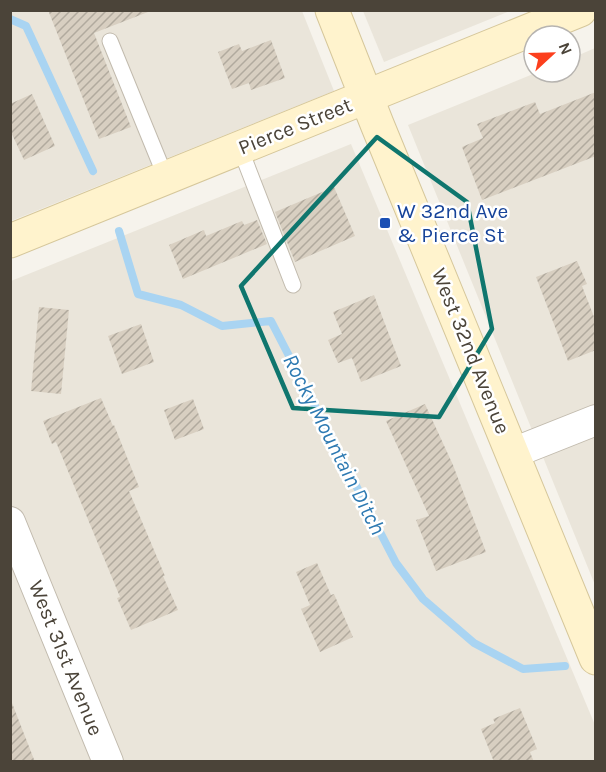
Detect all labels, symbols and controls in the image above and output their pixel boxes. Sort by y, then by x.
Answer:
north arrow [522,24,582,84]
text: N [554,40,576,57]
street label: Pierce Street [235,92,355,160]
place label: W 32nd Ave & Pierce St [397,199,508,247]
marker: W 32nd Ave & Pierce St [378,216,392,230]
street label: West 32nd Avenue [427,265,515,437]
water label: Rocky Mountain Ditch [277,350,391,539]
street label: West 31st Avenue [24,577,108,739]

